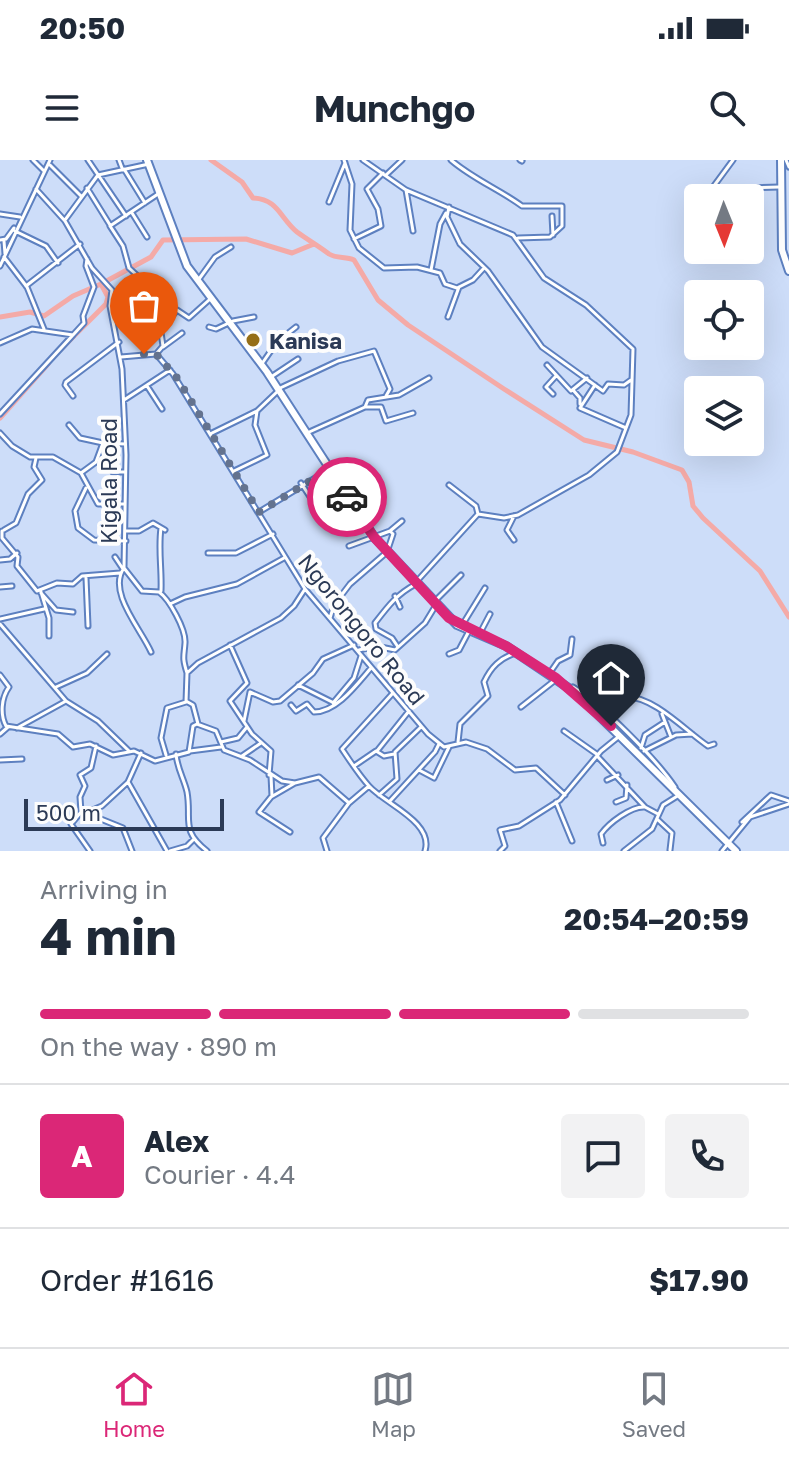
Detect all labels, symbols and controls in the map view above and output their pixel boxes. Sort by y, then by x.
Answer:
text: 20:50 [40,10,125,46]
icon: menu [40,86,84,130]
icon: search [705,86,749,130]
text: Munchgo [314,87,475,130]
north arrow [684,184,764,264]
map controls [684,184,764,456]
pin [110,272,178,354]
button: locate [684,280,764,360]
icon: bag [122,284,166,328]
place label: Kanisa [269,327,342,354]
marker: Kanisa [244,331,262,349]
button: layers [684,376,764,456]
street label: Kigala Road [95,418,122,544]
courier [307,457,387,537]
icon: car [325,475,369,519]
street label: Ngorongoro Road [293,548,431,710]
pin [577,644,645,726]
icon: home [589,656,633,700]
scale bar [24,795,224,831]
text: 500 m [36,799,101,826]
text: Arriving in [40,874,168,905]
text: 20:54–20:59 [564,901,749,937]
text: 4 min [40,904,177,966]
text: On the way · 890 m [40,1031,277,1062]
button: chat [561,1114,645,1198]
button: phone [665,1114,749,1198]
text: Alex [144,1123,209,1159]
text: A [71,1138,93,1174]
text: Courier · 4.4 [144,1159,296,1190]
text: Order #1616 [40,1262,214,1298]
text: $17.90 [649,1262,749,1298]
tab: Home [103,1367,165,1442]
tab: Map [371,1367,416,1442]
tab: Saved [622,1367,686,1442]

